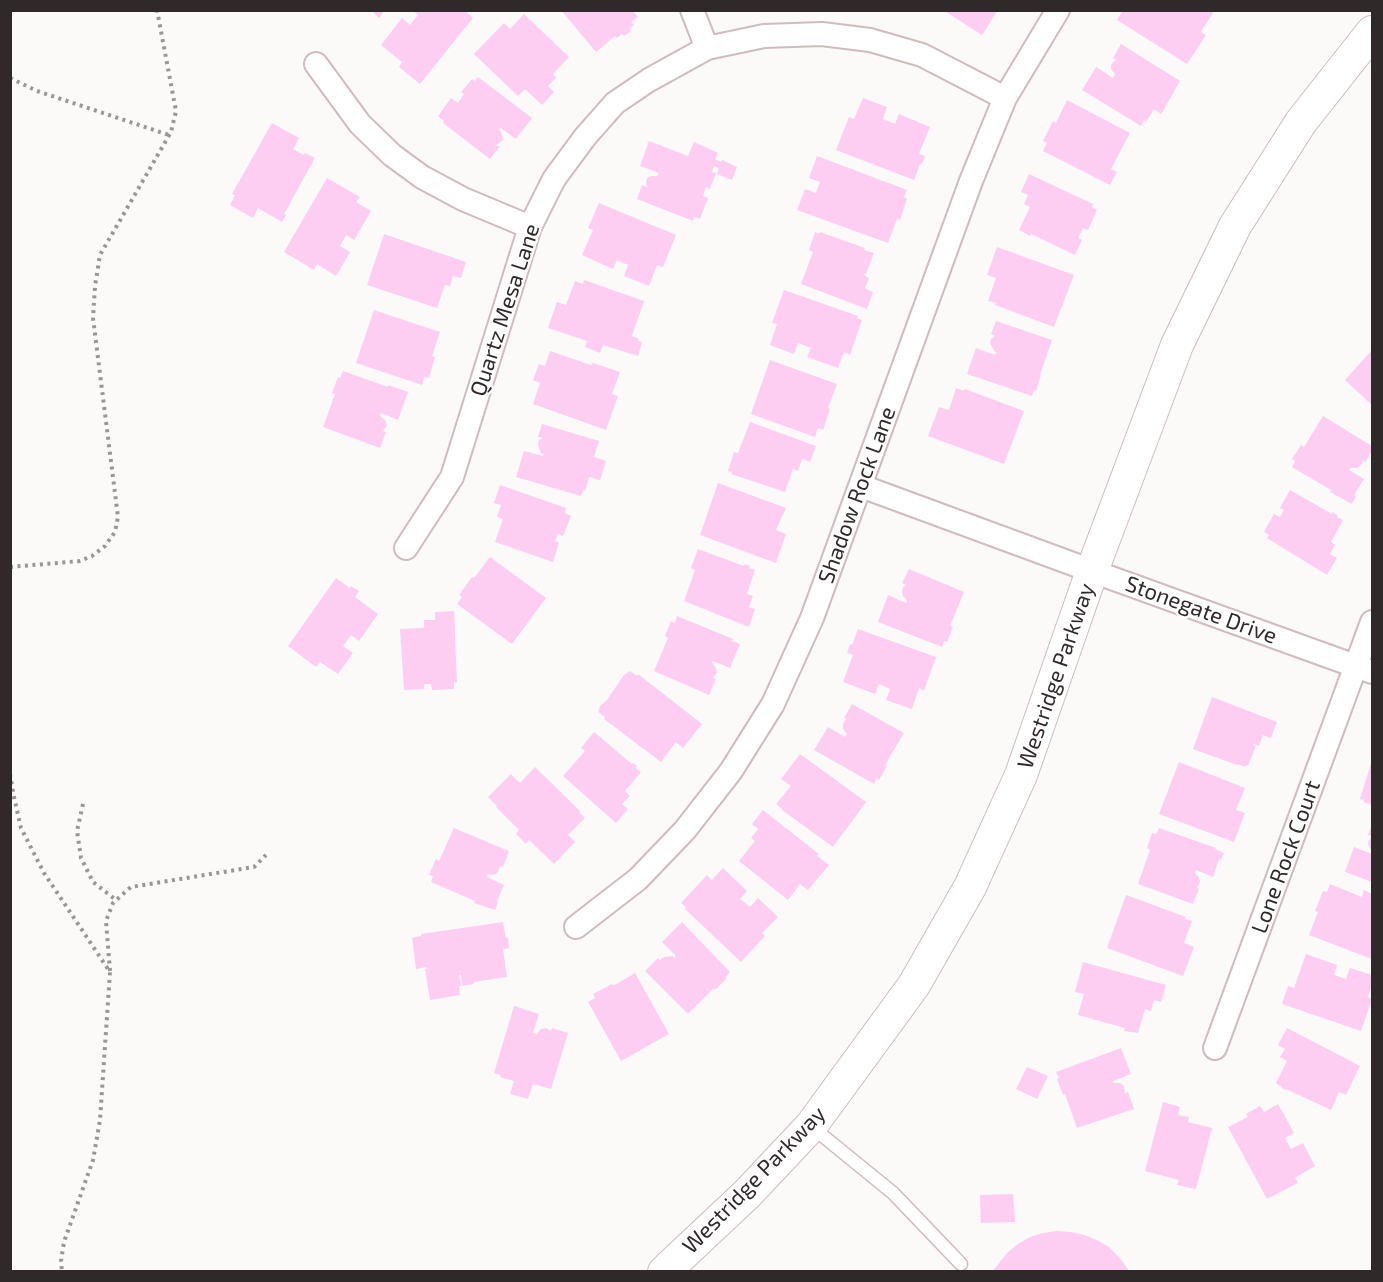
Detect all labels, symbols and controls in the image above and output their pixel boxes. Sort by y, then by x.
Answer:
street label: Quartz Mesa Lane [465,220,545,400]
street label: Shadow Rock Lane [813,403,901,587]
street label: Stonegate Drive [1122,570,1280,650]
street label: Westridge Parkway [1012,580,1100,772]
street label: Lone Rock Court [1246,777,1326,937]
street label: Westridge Parkway [677,1101,831,1259]

